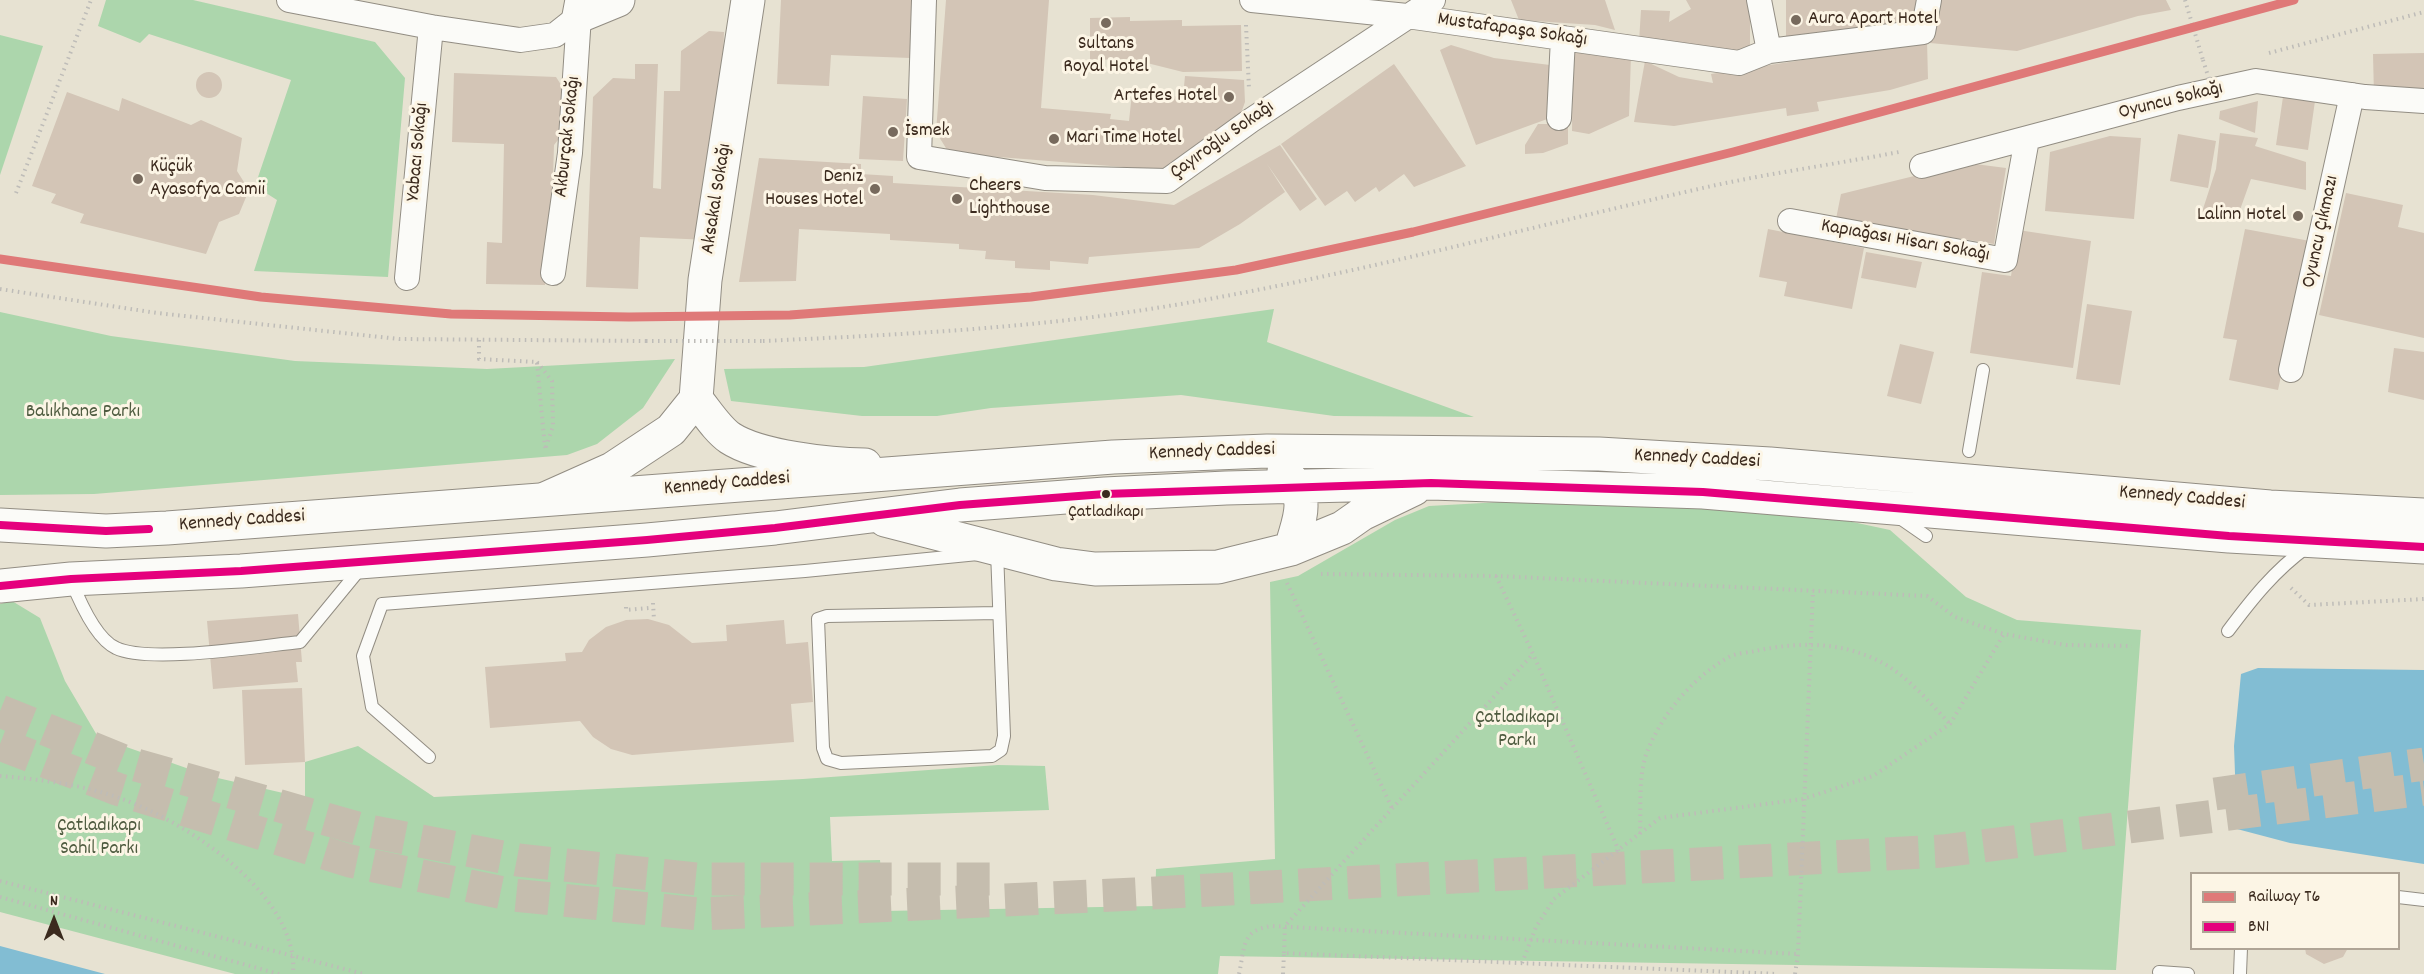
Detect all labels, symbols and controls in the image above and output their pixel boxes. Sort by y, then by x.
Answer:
place label: Aura Apart Hotel [1808,8,1938,32]
street label: Mustafapaşa Sokağı [1436,9,1588,53]
marker: Aura Apart Hotel [1789,13,1803,27]
marker: Sultans Royal Hotel [1099,16,1113,30]
place label: Sultans Royal Hotel [1063,33,1149,80]
street label: Akburçak Sokağı [551,75,587,199]
street label: Oyuncu Sokağı [2116,77,2226,127]
place label: Artefes Hotel [1114,85,1217,109]
marker: Artefes Hotel [1222,90,1236,104]
street label: Çayıroğlu Sokağı [1166,96,1280,186]
street label: Yabacı Sokağı [403,102,435,202]
place label: İsmek [905,120,950,144]
marker: İsmek [886,125,900,139]
place label: Mari Time Hotel [1066,127,1182,151]
marker: Mari Time Hotel [1047,132,1061,146]
street label: Aksakal Sokağı [697,142,739,256]
place label: Küçük Ayasofya Camii [150,156,265,203]
place label: Deniz Houses Hotel [765,166,863,213]
marker: Küçük Ayasofya Camii [131,172,145,186]
street label: Oyuncu Çıkmazı [2298,174,2346,290]
place label: Cheers Lighthouse [969,175,1050,222]
marker: Deniz Houses Hotel [868,182,882,196]
marker: Cheers Lighthouse [950,192,964,206]
place label: Lalinn Hotel [2197,204,2286,228]
marker: Lalinn Hotel [2291,209,2305,223]
street label: Kapıağası Hisarı Sokağı [1819,215,1991,269]
park label: Balıkhane Parkı [26,401,140,425]
street label: Kennedy Caddesi [1148,439,1276,467]
street label: Kennedy Caddesi [1633,445,1761,475]
street label: Kennedy Caddesi [663,468,791,502]
street label: Kennedy Caddesi [2118,482,2246,516]
marker: Çatladıkapı [1100,488,1112,500]
place label: Çatladıkapı [1068,503,1144,525]
street label: Kennedy Caddesi [178,506,306,538]
park label: Çatladıkapı Parkı [1475,707,1559,754]
park label: Çatladıkapı Sahil Parkı [57,815,141,862]
legend [2190,872,2400,950]
text: Railway T6 [2248,885,2320,910]
north arrow [24,890,84,950]
text: N [50,890,58,913]
text: BN1 [2248,915,2269,940]

